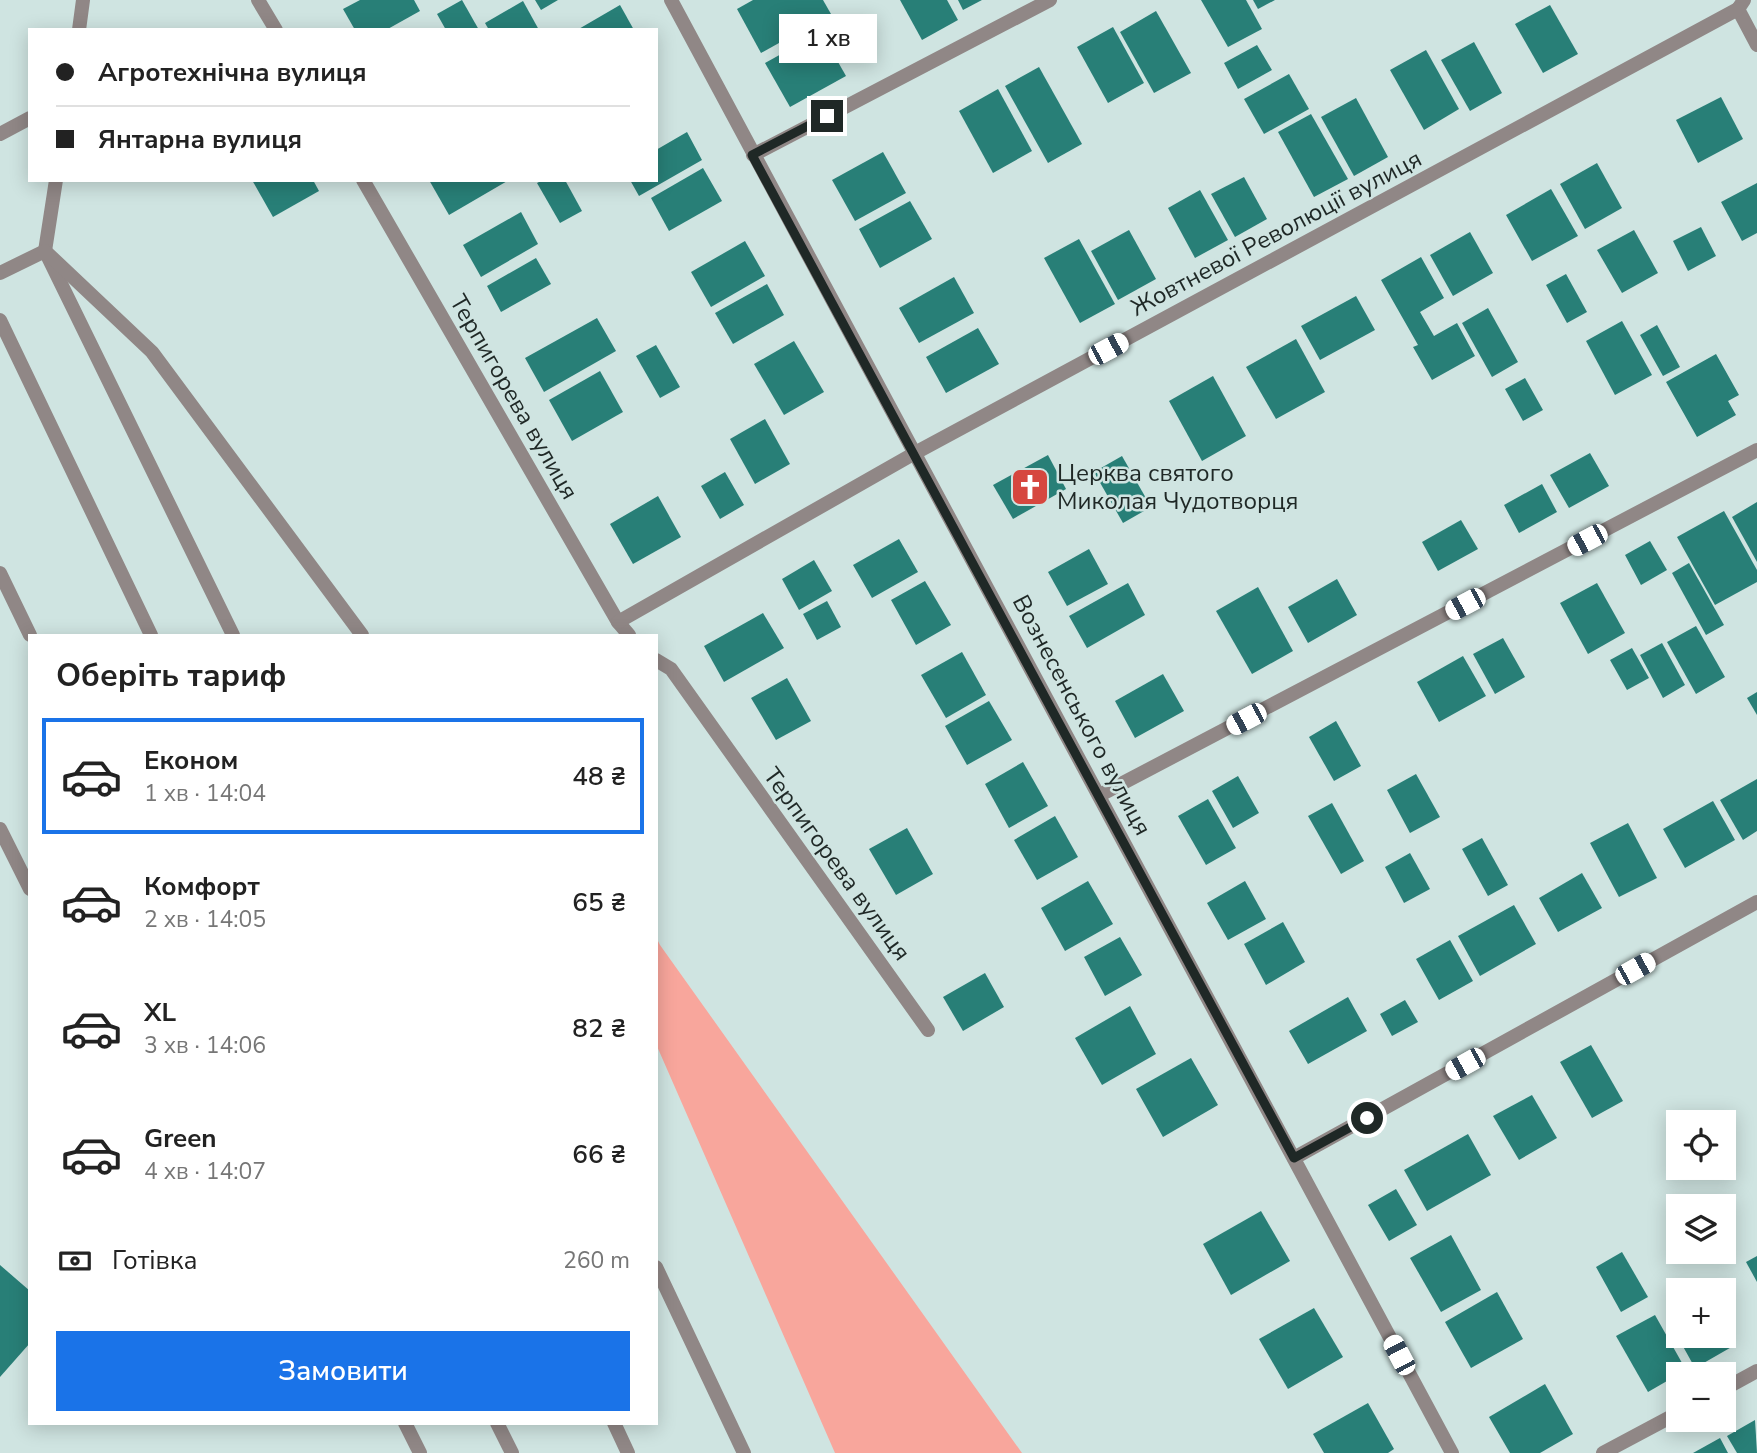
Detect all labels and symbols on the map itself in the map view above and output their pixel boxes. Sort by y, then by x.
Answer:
callout: 1 хв [778,15,876,64]
route end [811,100,843,132]
street label: Жовтневої Революції вулиця [1125,143,1427,323]
street label: Терпигорева вулиця [442,289,586,505]
car [1085,330,1132,368]
place label: Церква святого Миколая Чудотворця [1057,457,1299,517]
church icon: Церква святого Миколая Чудотворця [1009,466,1051,508]
car [1564,521,1611,559]
car [1442,585,1489,623]
street label: Вознесенського вулиця [1005,589,1159,841]
car [1223,700,1270,738]
street label: Терпигорева вулиця [756,761,918,967]
car [1612,950,1659,988]
car [1442,1045,1489,1083]
route start [1351,1102,1383,1134]
car [1380,1332,1419,1378]

